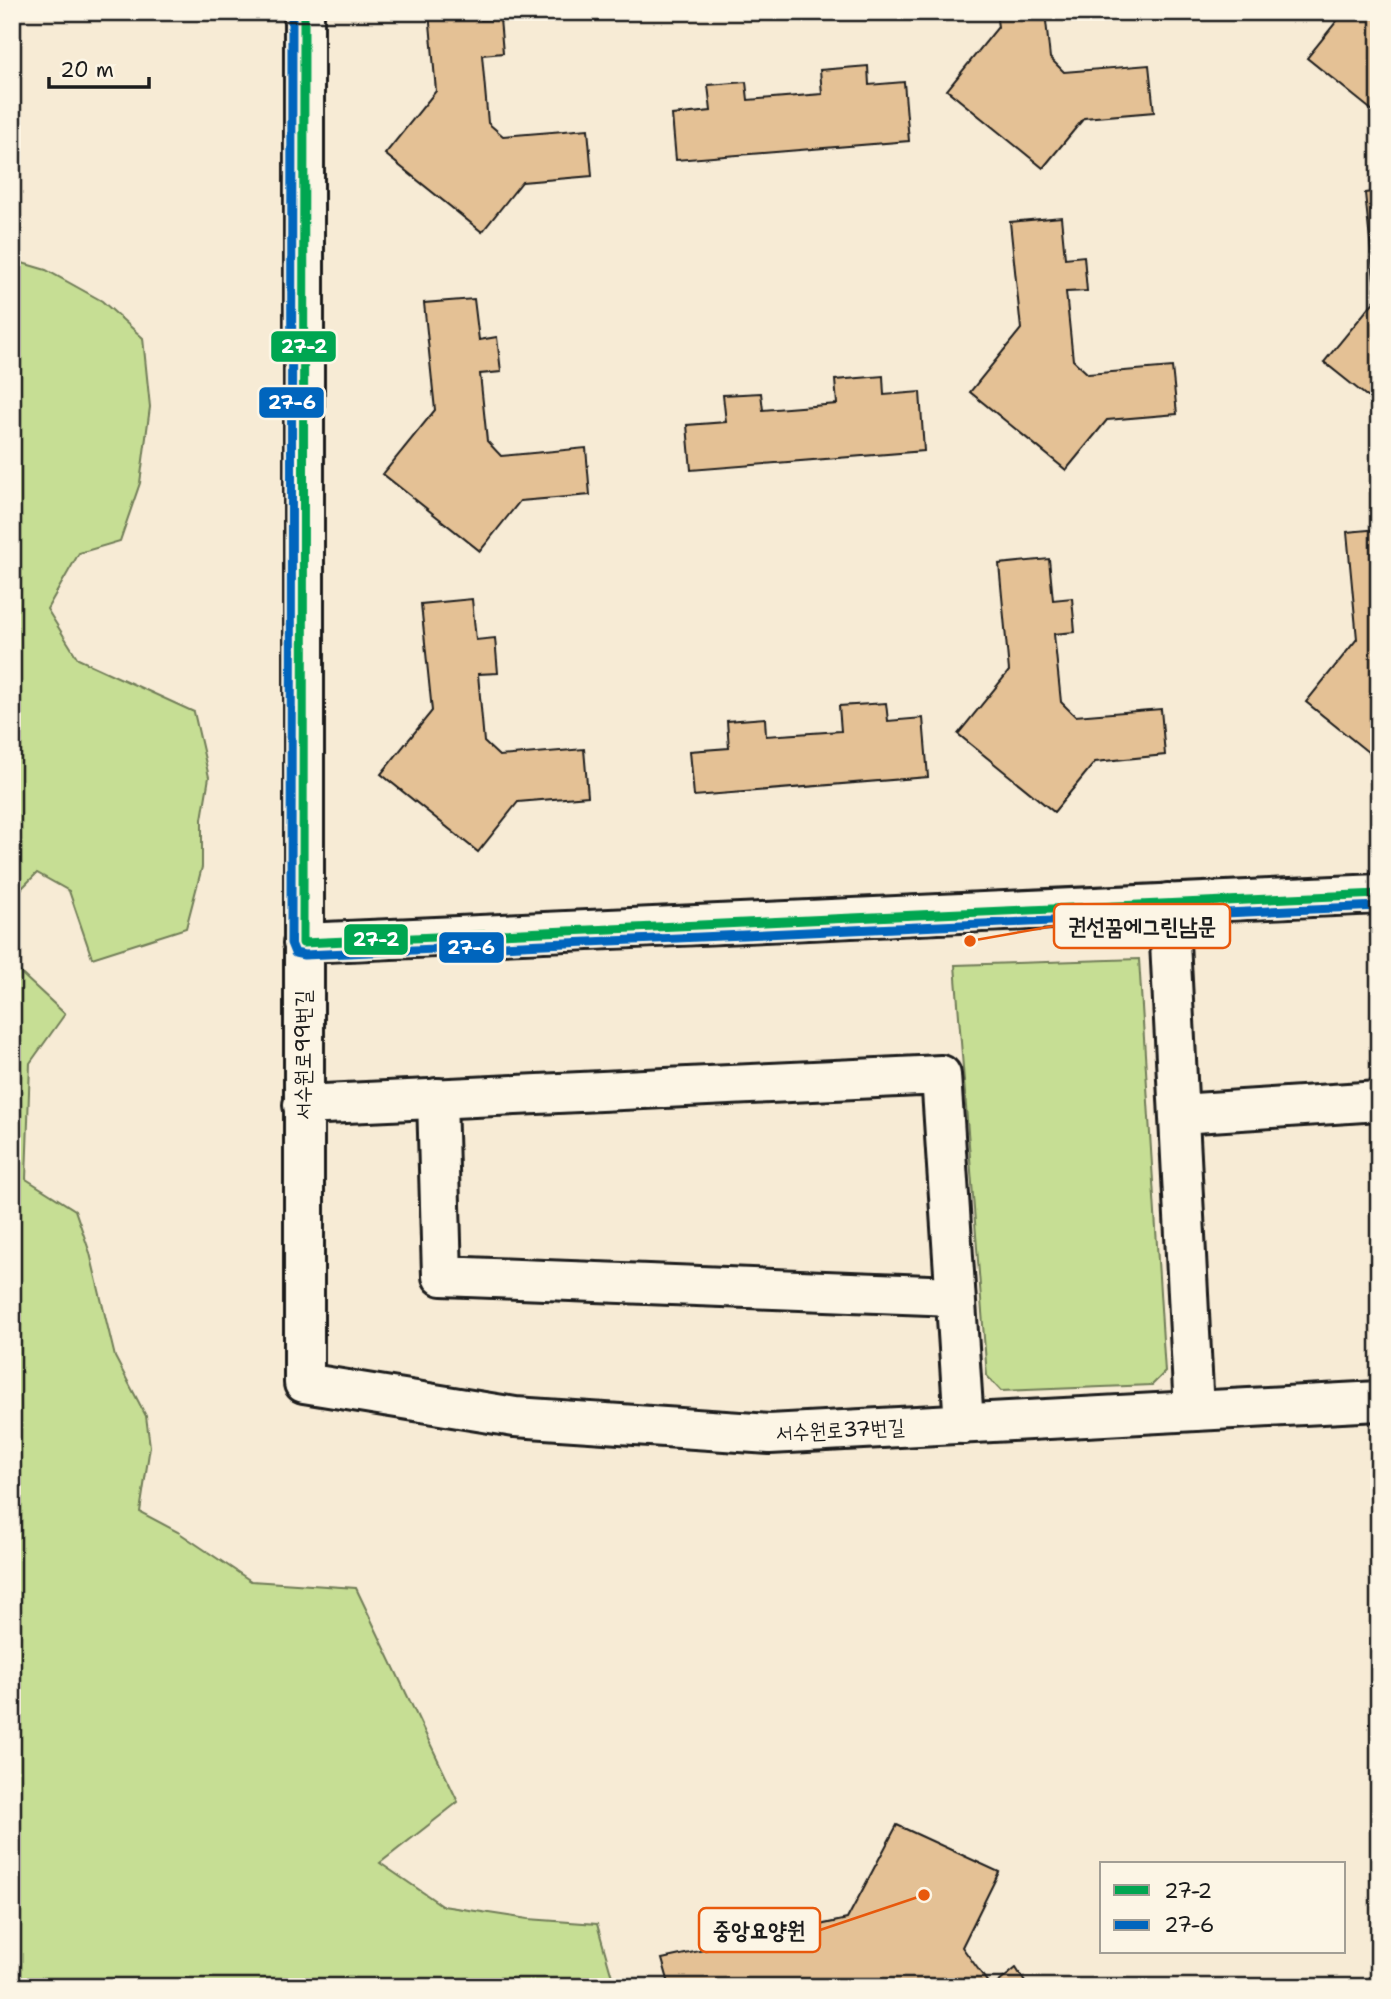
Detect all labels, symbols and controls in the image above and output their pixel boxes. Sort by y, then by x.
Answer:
scale bar [49,46,149,90]
text: 20 m [60,56,114,84]
line badge: 27-2 [270,330,337,363]
text: 27-2 [281,334,327,359]
line badge: 27-6 [258,386,325,419]
text: 27-6 [268,390,316,415]
callout: 권선꿈에그린남문 [1054,904,1230,948]
text: 권선꿈에그린남문 [1068,911,1216,941]
line badge: 27-2 [343,923,409,956]
text: 27-2 [353,927,399,952]
line badge: 27-6 [438,931,505,964]
text: 27-6 [447,935,495,960]
street label: 서수원로99번길 [289,990,317,1120]
street label: 서수원로37번길 [775,1413,905,1447]
legend [1100,1862,1346,1954]
text: 27-2 [1164,1877,1212,1905]
callout: 중앙요양원 [699,1908,820,1952]
text: 27-6 [1164,1911,1214,1939]
text: 중앙요양원 [713,1915,805,1945]

